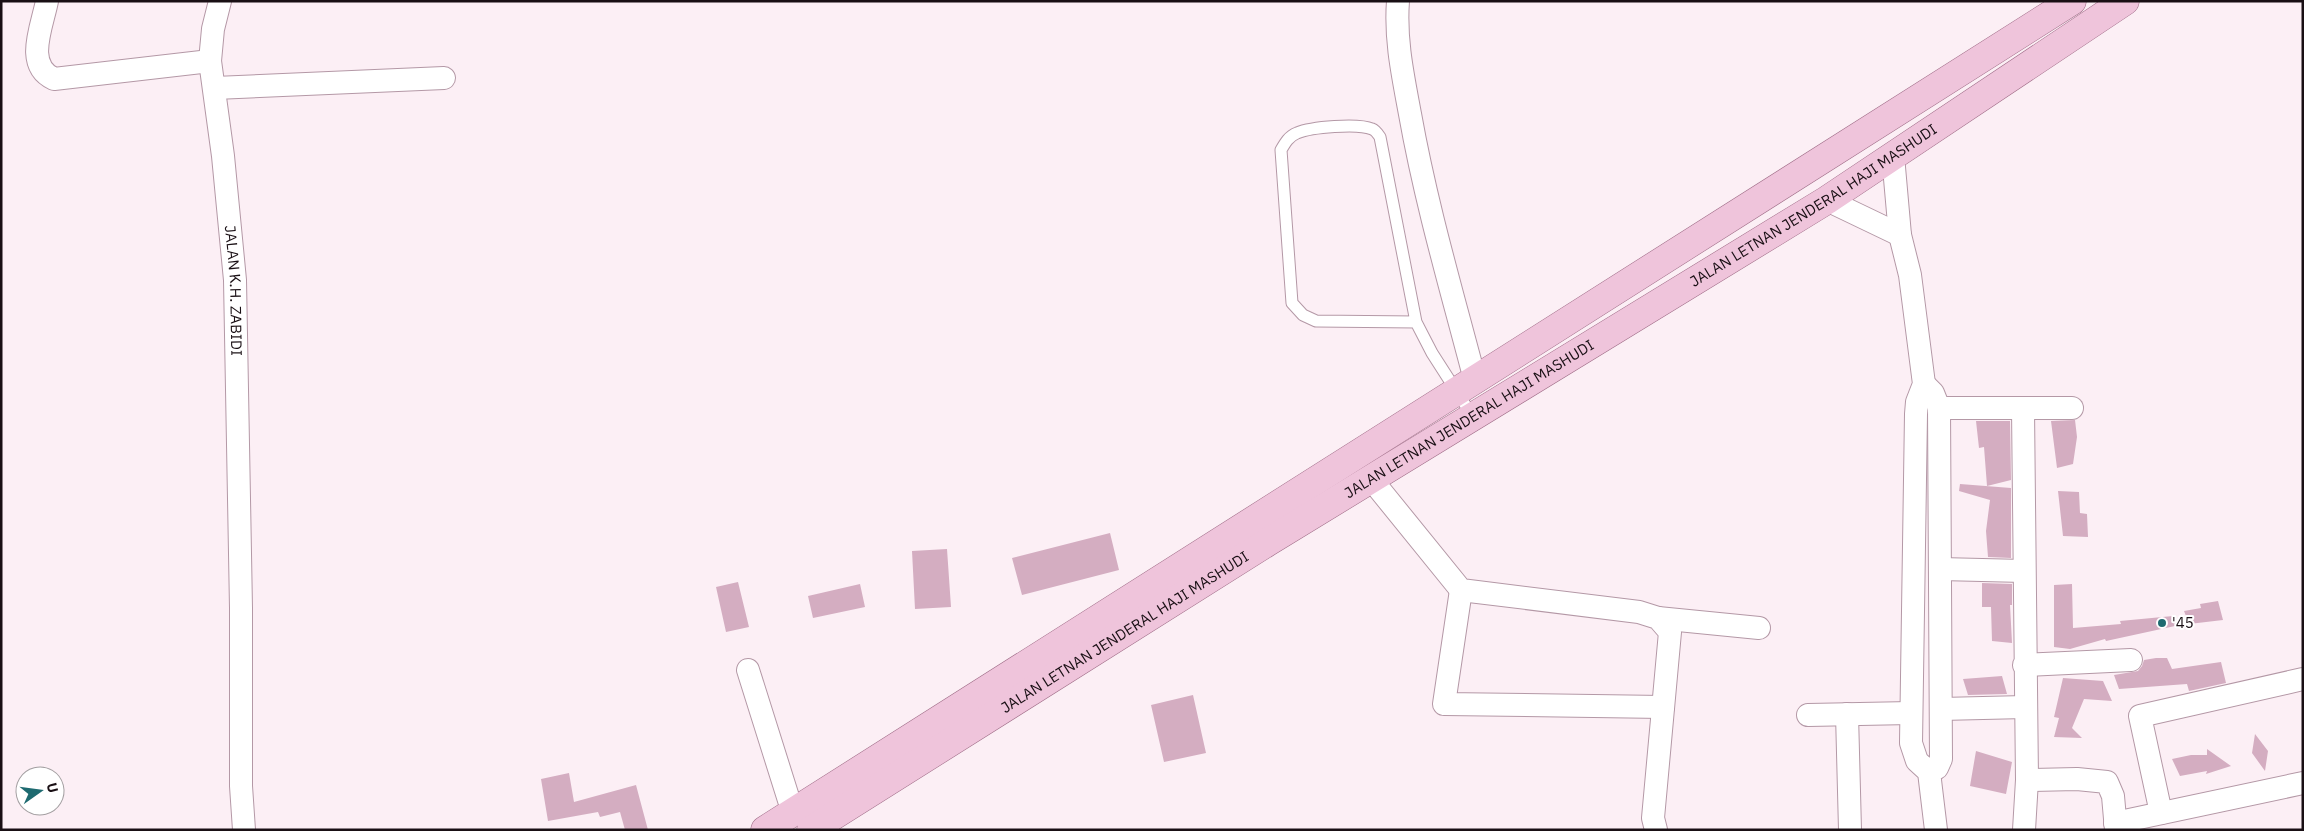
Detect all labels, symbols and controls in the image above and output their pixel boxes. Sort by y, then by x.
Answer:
street label: JALAN LETNAN JENDERAL HAJI MASHUDI [1686,119,1940,291]
street label: JALAN K.H. ZABIDI [221,224,246,356]
street label: JALAN LETNAN JENDERAL HAJI MASHUDI [1341,335,1597,502]
street label: JALAN LETNAN JENDERAL HAJI MASHUDI [997,547,1252,717]
place label: '45 [2172,613,2194,632]
marker: '45 [2156,617,2168,629]
north arrow [15,766,65,816]
text: U [43,781,63,795]

